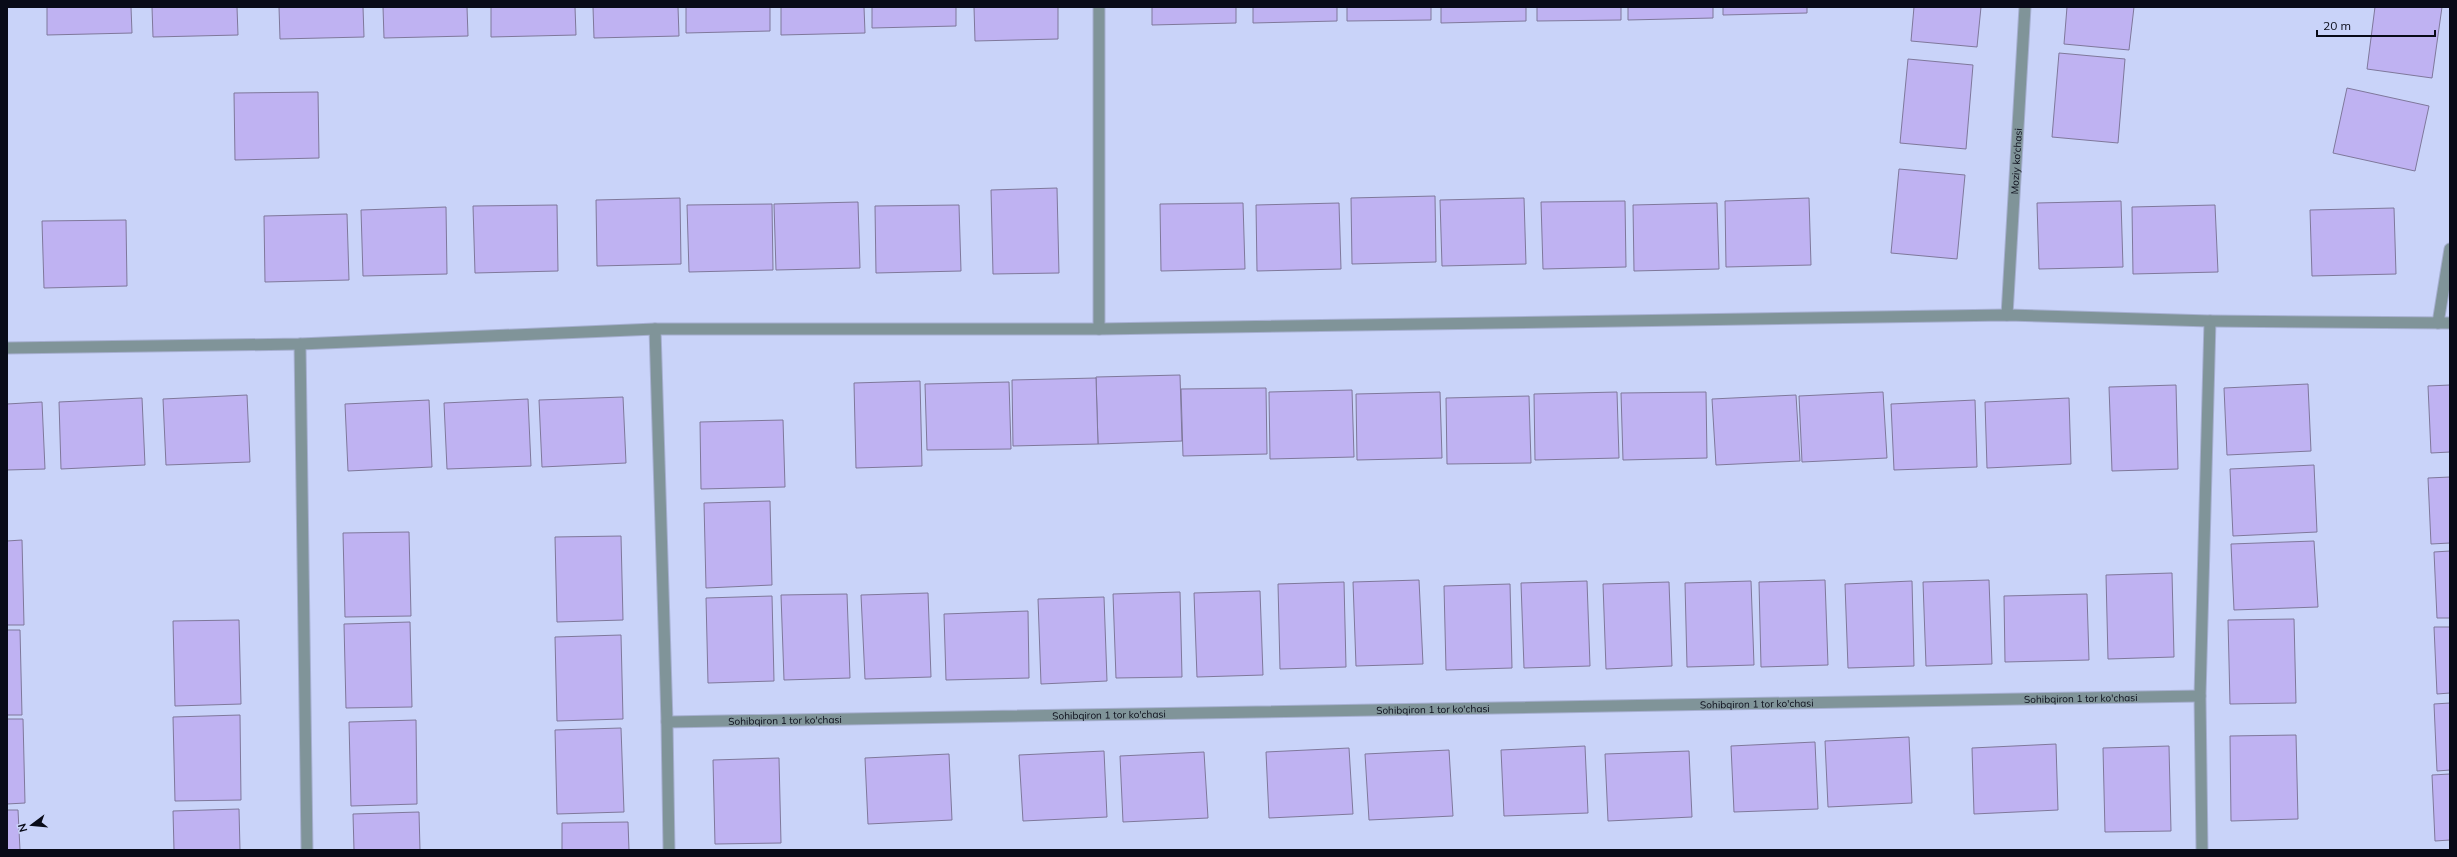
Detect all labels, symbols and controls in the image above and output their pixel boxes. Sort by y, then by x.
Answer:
scale bar [2317,12,2435,38]
text: 20 m [2323,18,2351,33]
street label: Moziy ko‘chasi [2008,128,2025,195]
street label: Sohibqiron 1 tor ko'chasi [2024,691,2138,706]
street label: Sohibqiron 1 tor ko'chasi [1700,697,1814,711]
street label: Sohibqiron 1 tor ko'chasi [1376,702,1490,717]
street label: Sohibqiron 1 tor ko'chasi [1052,708,1166,722]
street label: Sohibqiron 1 tor ko'chasi [728,713,842,728]
north arrow [12,805,52,845]
text: N [15,822,30,834]

